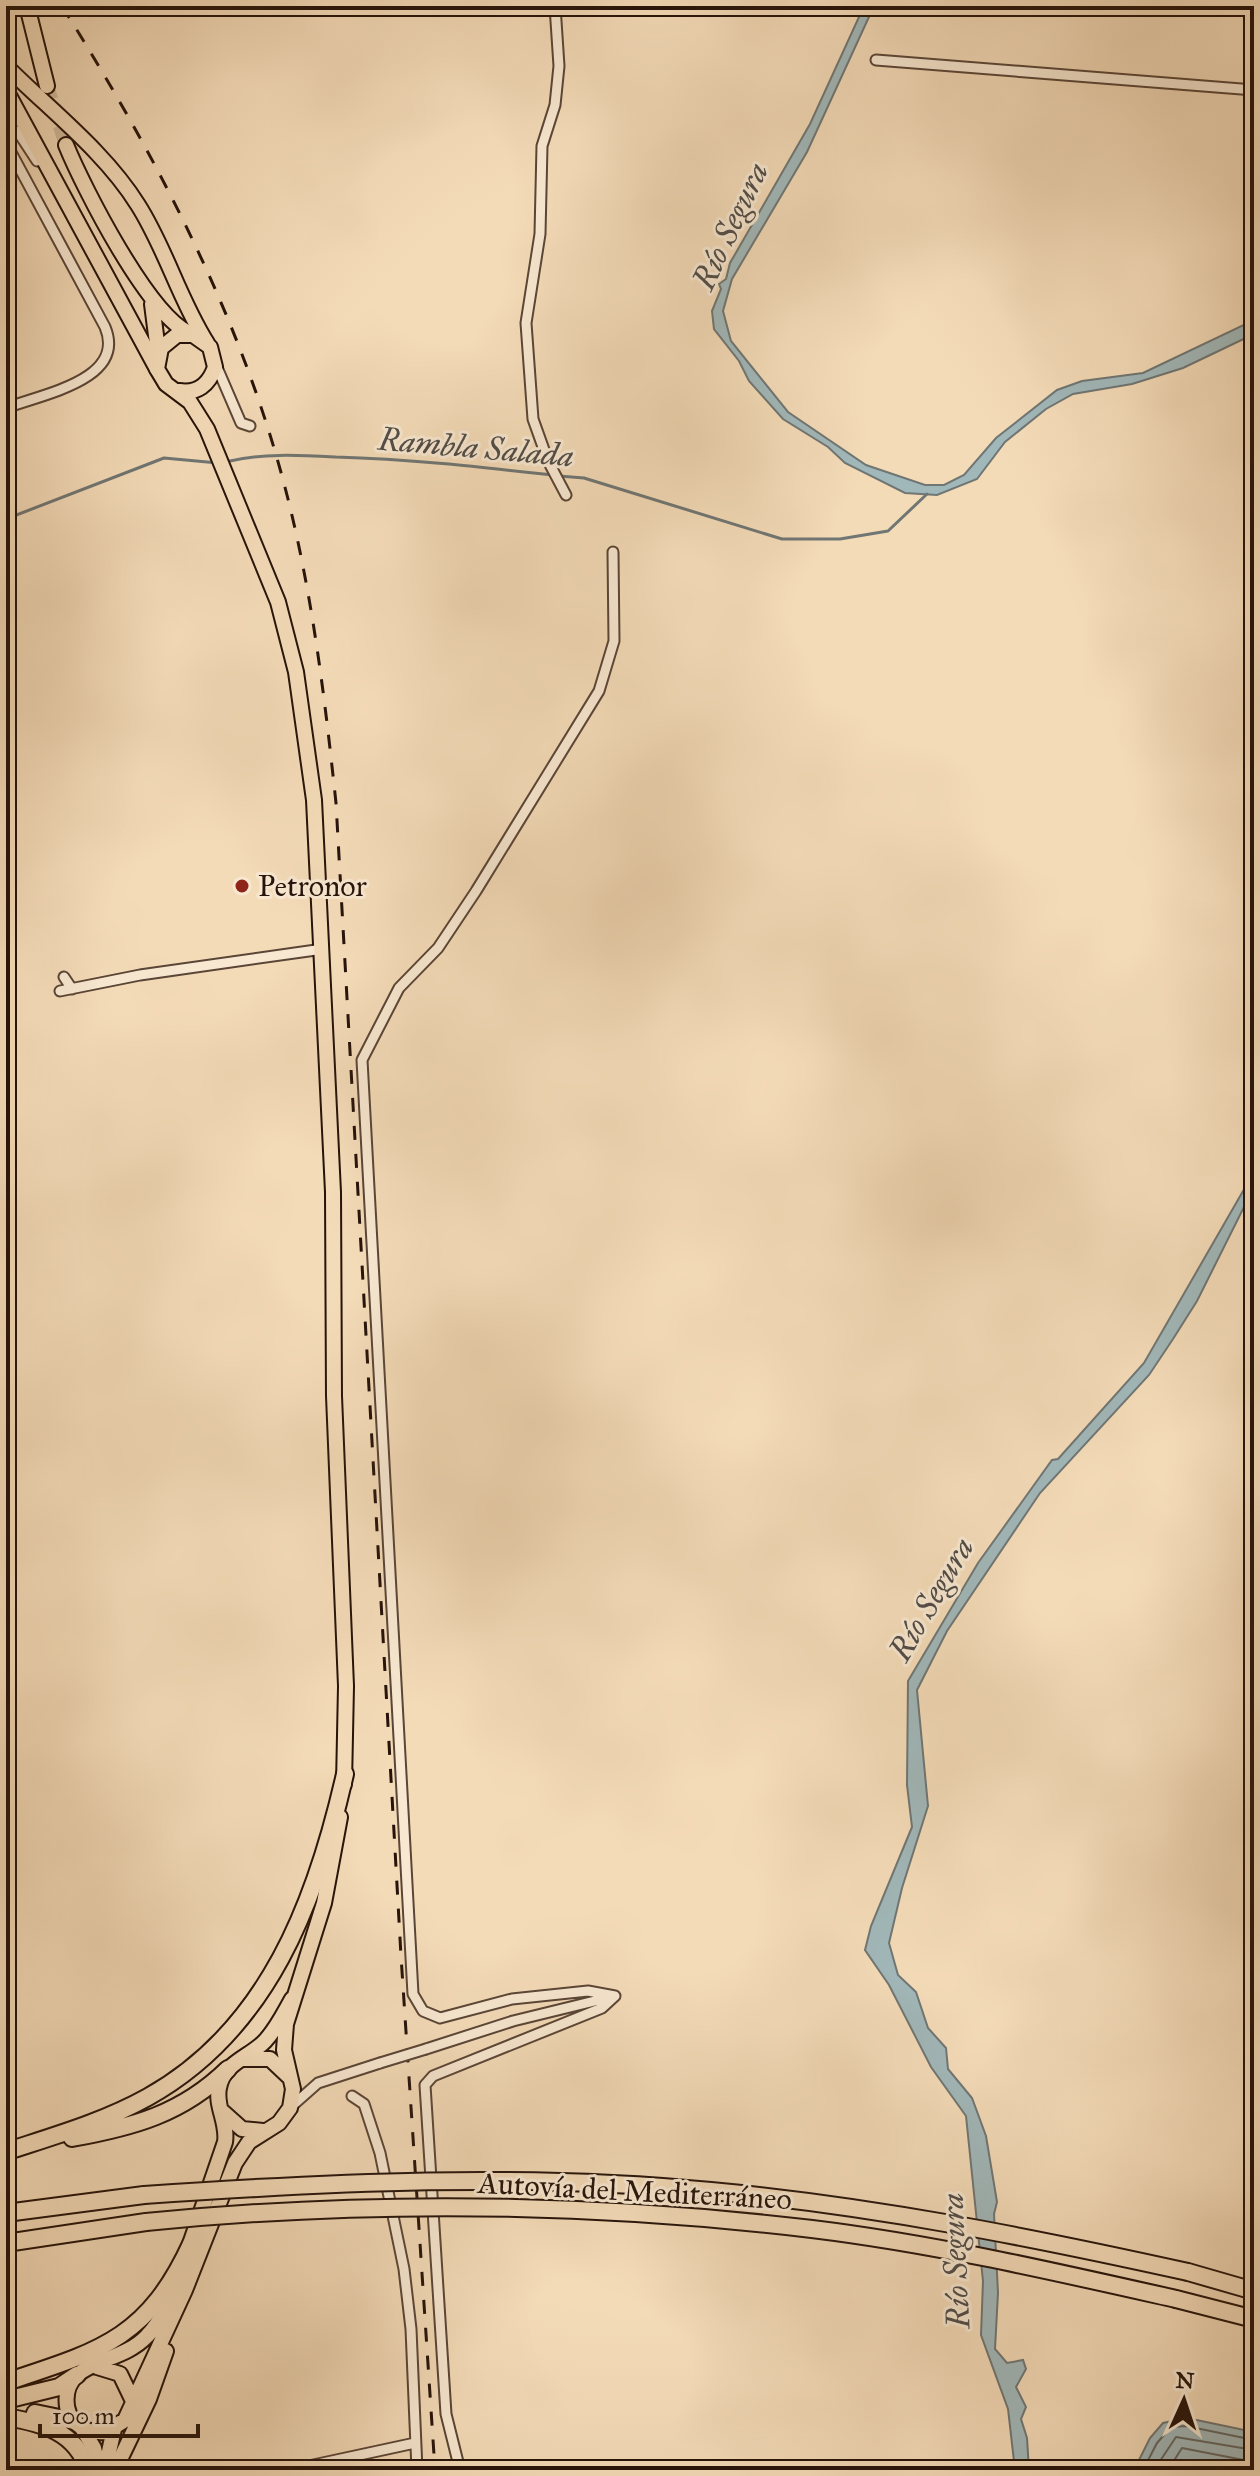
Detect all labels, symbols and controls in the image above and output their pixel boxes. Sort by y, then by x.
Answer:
water label: Río Segura [684,156,777,297]
water label: Rambla Salada [376,419,575,475]
place label: Petronor [258,868,367,904]
marker: Petronor [233,877,251,895]
water label: Río Segura [880,1531,982,1669]
street label: Autovía del Mediterráneo [475,2165,793,2217]
water label: Río Segura [932,2192,979,2331]
north arrow [1144,2360,1224,2440]
text: N [1175,2367,1195,2395]
scale bar [40,2388,198,2438]
text: 100 m [52,2401,115,2431]

